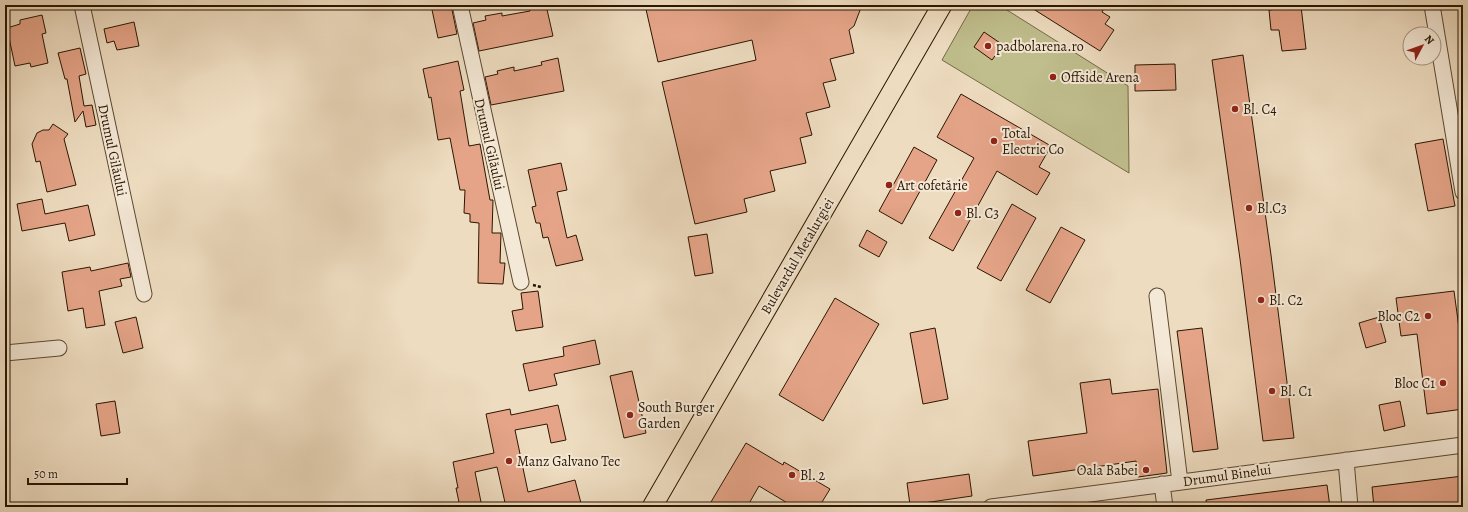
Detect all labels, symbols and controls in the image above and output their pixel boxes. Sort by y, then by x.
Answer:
north arrow [1402,26,1442,66]
text: N [1421,32,1437,48]
place label: padbolarena.ro [996,37,1084,56]
marker: padbolarena.ro [983,41,993,51]
place label: Offside Arena [1061,68,1140,87]
marker: Offside Arena [1048,72,1058,82]
street label: Drumul Gilăului [470,96,509,192]
place label: Bl. C4 [1243,100,1277,119]
street label: Drumul Gilăului [93,102,132,198]
marker: Bl. C4 [1230,104,1240,114]
place label: Total Electric Co [1002,124,1064,159]
marker: Total Electric Co [989,136,999,146]
place label: Art cofetărie [896,176,968,195]
marker: Art cofetărie [884,180,894,190]
street label: Bulevardul Metalurgiei [756,195,838,318]
place label: Bl.C3 [1257,199,1287,218]
marker: Bl.C3 [1244,203,1254,213]
place label: Bl. C3 [966,204,999,223]
marker: Bl. C3 [953,208,963,218]
place label: Bl. C2 [1269,291,1303,310]
marker: Bl. C2 [1256,295,1266,305]
place label: Bloc C2 [1377,307,1420,326]
marker: Bloc C2 [1423,311,1433,321]
place label: Bloc C1 [1394,374,1435,393]
marker: Bloc C1 [1438,378,1448,388]
place label: Bl. C1 [1280,382,1312,401]
marker: Bl. C1 [1267,386,1277,396]
place label: South Burger Garden [638,398,715,433]
marker: South Burger Garden [625,410,635,420]
place label: Manz Galvano Tec [517,452,620,471]
marker: Manz Galvano Tec [504,456,514,466]
scale bar [28,460,127,486]
street label: Drumul Binelui [1182,460,1273,491]
place label: Oala Babei [1077,461,1138,480]
marker: Oala Babei [1141,465,1151,475]
text: 50 m [34,466,58,482]
place label: Bl. 2 [800,466,826,485]
marker: Bl. 2 [787,470,797,480]

